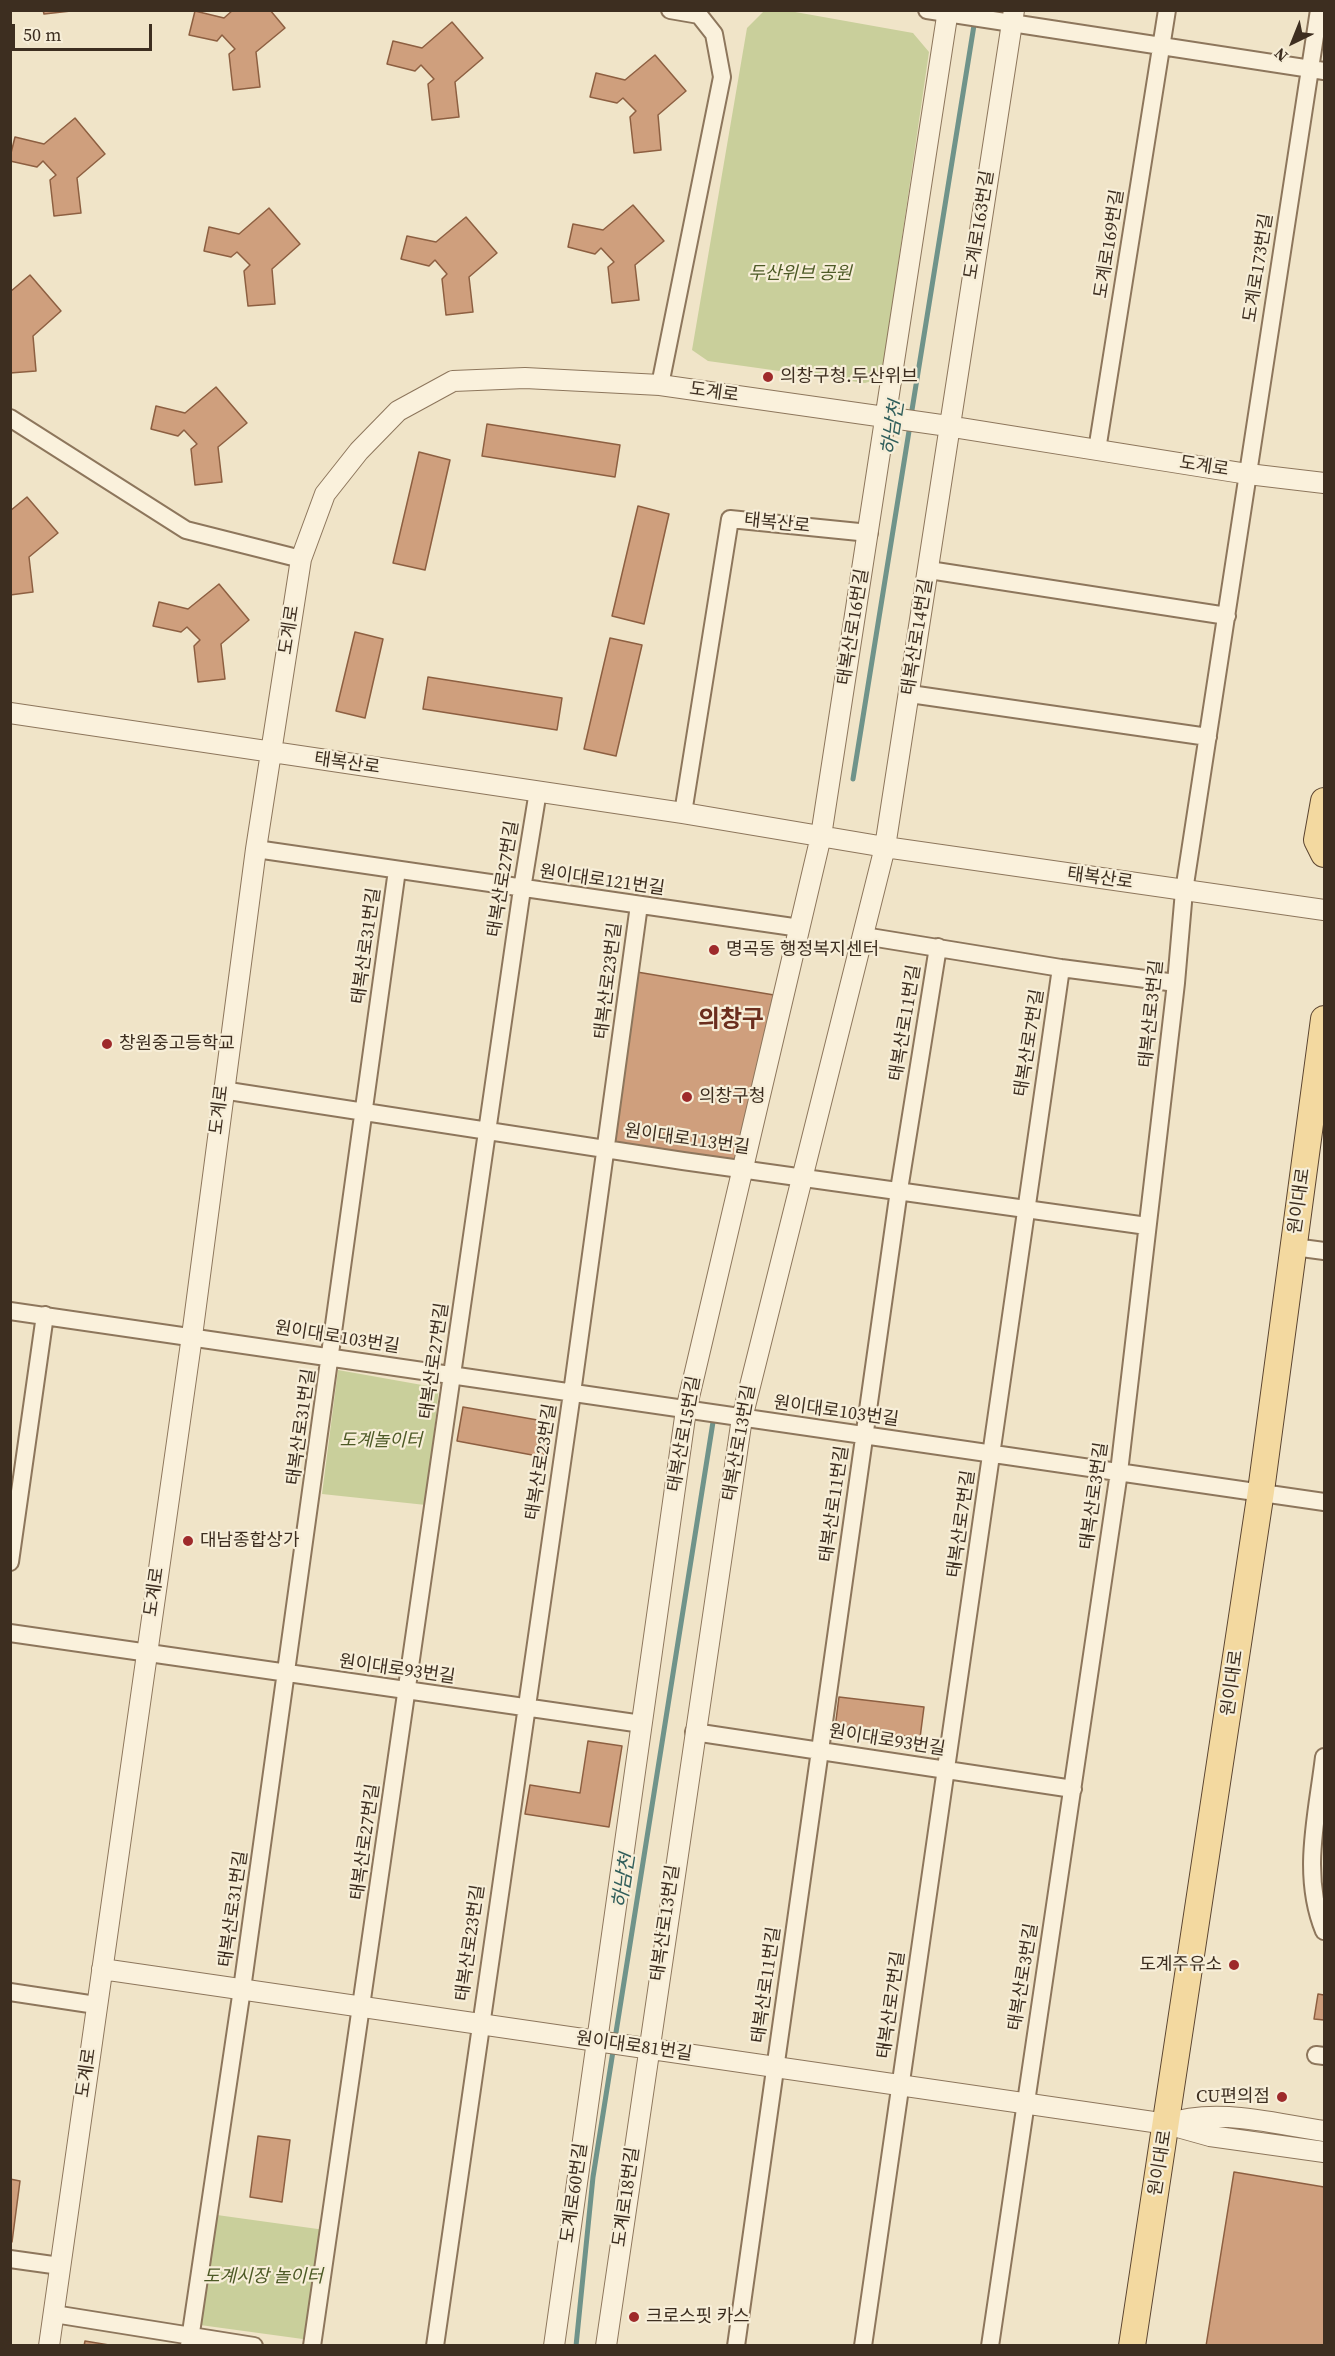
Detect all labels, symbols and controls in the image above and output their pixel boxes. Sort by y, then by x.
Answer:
scale bar [15,12,154,50]
north arrow [1263,12,1323,72]
text: 50 m [23,22,61,47]
text: N [1269,43,1292,67]
street label: 도계로163번길 [961,169,999,281]
street label: 도계로169번길 [1091,188,1129,300]
street label: 도계로173번길 [1240,212,1278,324]
park label: 두산위브 공원 [748,263,852,285]
place label: 의창구청.두산위브 [780,366,918,388]
marker: 의창구청.두산위브 [761,370,775,384]
street label: 도계로 [688,379,740,407]
water label: 하남천 [878,399,910,457]
street label: 도계로 [1178,452,1230,482]
street label: 태복산로 [743,510,811,538]
street label: 태복산로16번길 [834,567,874,687]
street label: 태복산로14번길 [898,577,938,697]
street label: 도계로 [275,604,305,656]
street label: 태복산로 [313,749,381,779]
street label: 태복산로27번길 [484,819,524,939]
street label: 원이대로121번길 [538,862,666,900]
street label: 태복산로 [1066,864,1134,894]
street label: 태복산로31번길 [348,886,386,1006]
street label: 태복산로23번길 [591,921,627,1041]
place label: 명곡동 행정복지센터 [726,939,879,961]
marker: 명곡동 행정복지센터 [707,943,721,957]
street label: 태복산로3번길 [1136,959,1168,1069]
street label: 태복산로11번길 [886,963,926,1083]
street label: 태복산로7번길 [1011,988,1049,1098]
district label: 의창구 [698,1007,764,1035]
place label: 창원중고등학교 [119,1033,235,1055]
marker: 창원중고등학교 [100,1037,114,1051]
street label: 도계로 [206,1084,234,1136]
place label: 의창구청 [699,1086,765,1108]
marker: 의창구청 [680,1090,694,1104]
street label: 원이대로113번길 [623,1121,751,1159]
street label: 원이대로 [1285,1167,1315,1235]
street label: 태복산로27번길 [416,1301,454,1421]
street label: 원이대로103번길 [273,1317,401,1359]
street label: 태복산로31번길 [283,1367,321,1487]
street label: 태복산로15번길 [664,1374,706,1494]
street label: 태복산로13번길 [719,1383,761,1503]
street label: 원이대로103번길 [772,1393,900,1431]
street label: 태복산로23번길 [522,1402,562,1522]
park label: 도계놀이터 [340,1430,422,1452]
street label: 태복산로3번길 [1077,1441,1113,1551]
street label: 태복산로11번길 [816,1444,854,1564]
street label: 태복산로7번길 [944,1469,980,1579]
place label: 대남종합상가 [200,1530,299,1552]
marker: 대남종합상가 [181,1534,195,1548]
street label: 도계로 [141,1566,169,1618]
street label: 원이대로 [1218,1649,1248,1717]
street label: 원이대로93번길 [337,1651,457,1689]
street label: 원이대로93번길 [827,1721,947,1761]
street label: 태복산로27번길 [347,1782,385,1902]
street label: 태복산로31번길 [215,1849,253,1969]
water label: 하남천 [609,1852,641,1910]
street label: 태복산로13번길 [647,1863,685,1983]
street label: 태복산로23번길 [452,1883,490,2003]
street label: 태복산로3번길 [1005,1922,1043,2032]
street label: 태복산로11번길 [748,1925,786,2045]
street label: 태복산로7번길 [874,1950,910,2060]
place label: 도계주유소 [1139,1954,1222,1976]
marker: 도계주유소 [1227,1958,1241,1972]
street label: 원이대로81번길 [574,2028,694,2066]
street label: 도계로 [73,2047,101,2099]
place label: CU편의점 [1196,2086,1270,2108]
marker: CU편의점 [1275,2090,1289,2104]
street label: 원이대로 [1145,2129,1177,2197]
street label: 도계로60번길 [557,2142,593,2244]
street label: 도계로18번길 [609,2146,645,2248]
park label: 도계시장 놀이터 [203,2266,323,2288]
place label: 크로스핏 카스 [646,2306,750,2328]
marker: 크로스핏 카스 [627,2310,641,2324]

